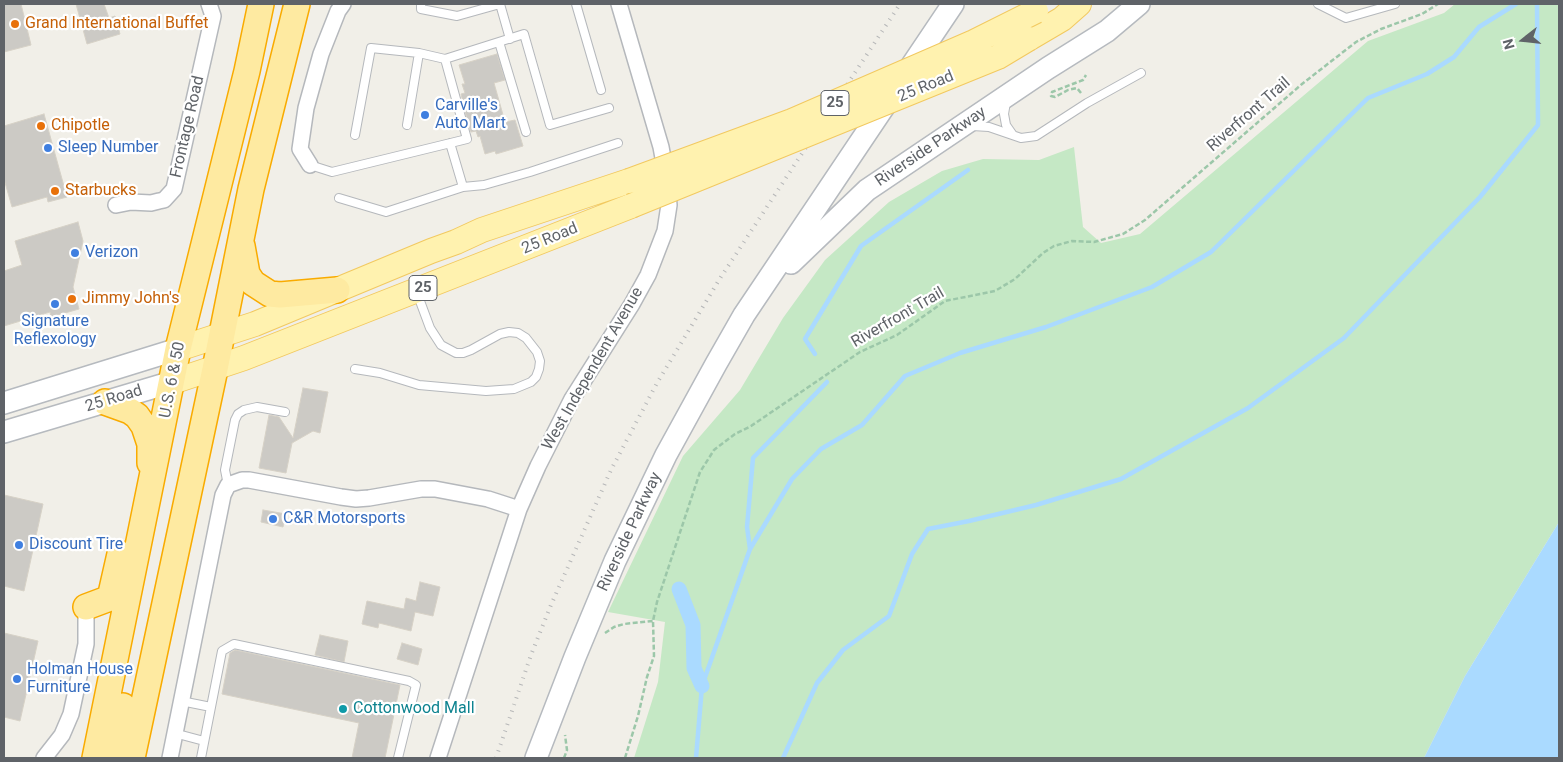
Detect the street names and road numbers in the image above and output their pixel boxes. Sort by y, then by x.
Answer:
street label: 25 Road [895,67,957,107]
street label: Frontage Road [167,74,209,180]
street label: Riverfront Trail [1203,74,1295,156]
road number: 25 [821,90,849,116]
street label: Riverside Parkway [872,103,990,191]
street label: 25 Road [519,219,581,259]
road number: 25 [409,276,437,300]
street label: West Independent Avenue [538,284,648,454]
street label: Riverfront Trail [848,284,948,352]
street label: U.S. 6 & 50 [156,340,190,420]
street label: 25 Road [83,381,145,417]
street label: Riverside Parkway [594,469,666,595]

